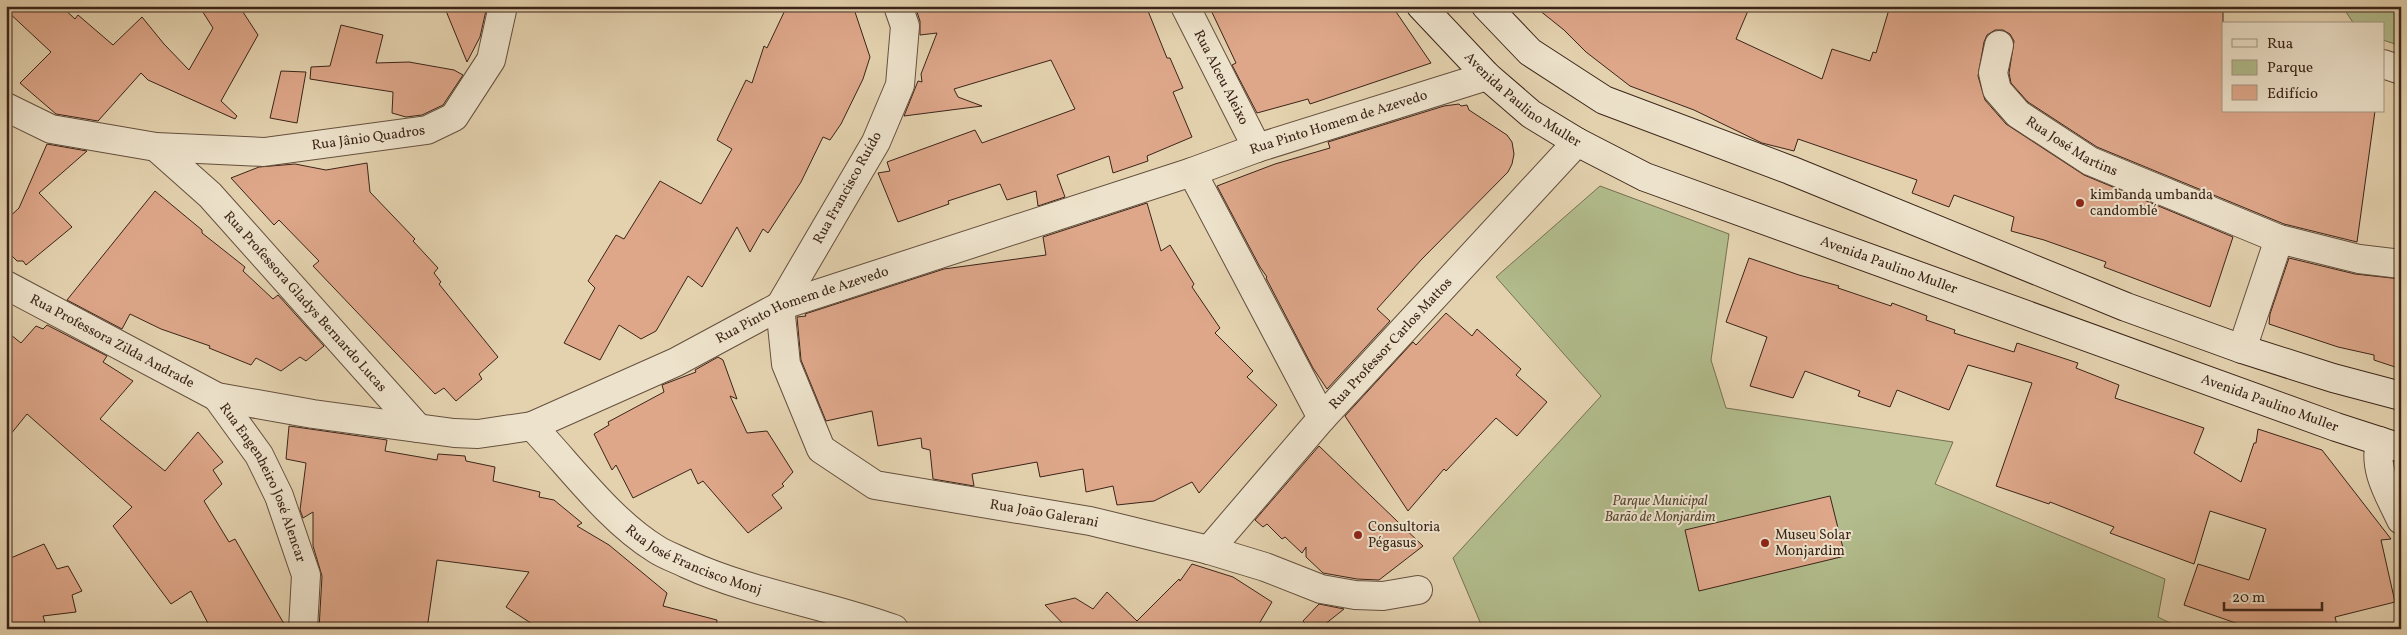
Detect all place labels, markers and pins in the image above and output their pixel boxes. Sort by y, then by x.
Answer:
place label: kimbanda umbanda candomblé [2090,186,2213,221]
marker: kimbanda umbanda candomblé [2074,197,2086,209]
place label: Consultoria Pégasus [1368,518,1440,553]
place label: Museu Solar Monjardim [1775,526,1851,561]
marker: Consultoria Pégasus [1352,529,1364,541]
marker: Museu Solar Monjardim [1759,537,1771,549]

